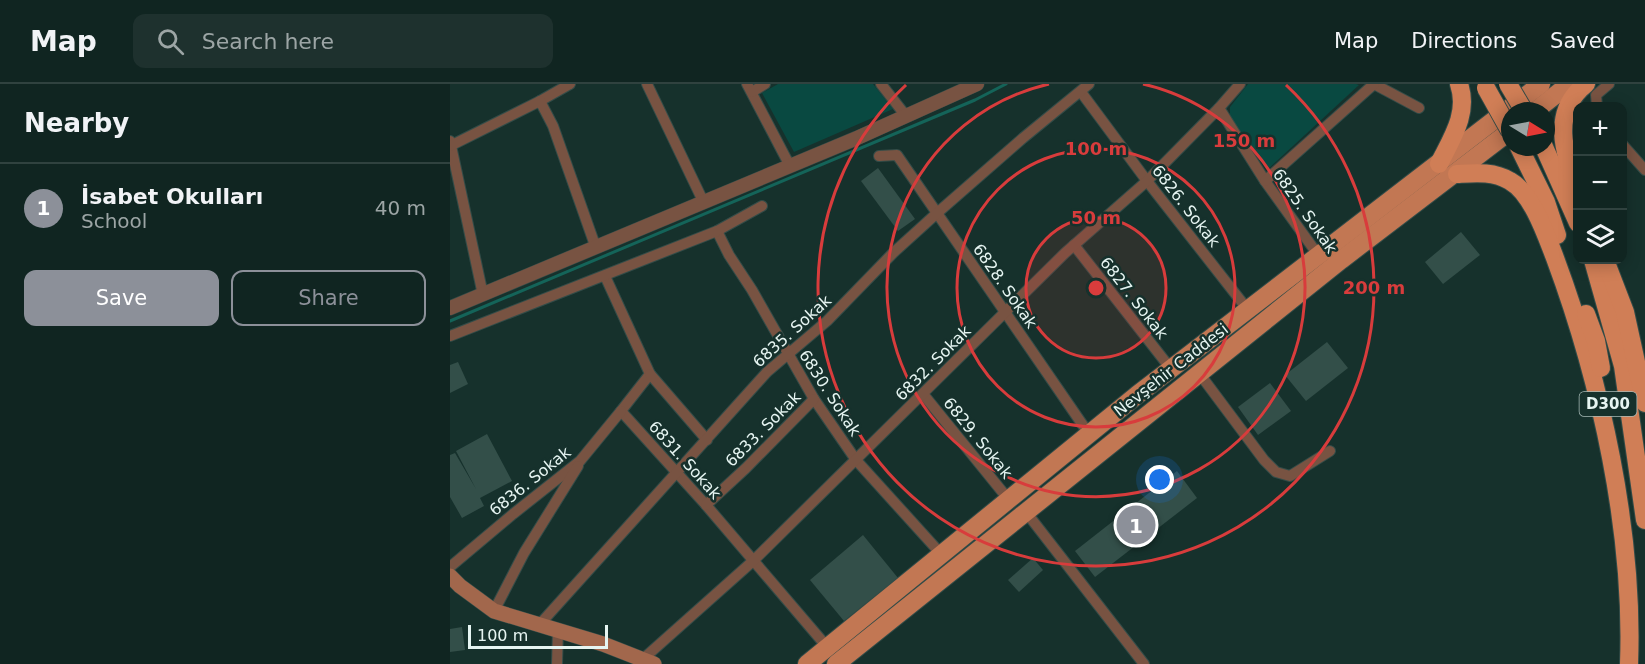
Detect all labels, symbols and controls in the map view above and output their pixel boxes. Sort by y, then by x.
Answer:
search box [133,14,553,68]
text: Map [30,25,97,58]
icon: search [154,25,187,58]
text: Search here [202,29,334,54]
text: Map [1334,29,1378,53]
text: Directions [1411,29,1517,53]
text: Saved [1550,29,1615,53]
north arrow [1501,102,1555,156]
map controls [1573,102,1627,264]
button: + [1573,102,1627,156]
text: Nearby [24,108,129,138]
text: 150 m [1213,130,1275,151]
text: 100 m [1065,138,1127,159]
button: − [1573,156,1627,210]
street label: 6826. Sokak [1148,161,1224,251]
street label: 6825. Sokak [1269,165,1342,258]
text: İsabet Okulları [81,184,263,209]
text: 1 [37,196,50,220]
text: 40 m [375,196,426,220]
text: 50 m [1071,207,1121,228]
text: School [81,209,147,233]
button: layers [1573,210,1627,264]
street label: 6828. Sokak [969,240,1042,333]
street label: 6827. Sokak [1096,253,1172,343]
button: Save [24,270,219,326]
button: Share [231,270,426,326]
text: 200 m [1343,277,1405,298]
centre of rings [1086,278,1106,298]
street label: 6835. Sokak [749,290,836,371]
street label: Nevşehir Caddesi [1110,320,1232,420]
street label: 6832. Sokak [891,321,975,405]
street label: 6830. Sokak [795,346,865,440]
street label: 6833. Sokak [721,387,805,471]
road number: D300 [1580,392,1636,416]
street label: 6829. Sokak [940,394,1017,483]
street label: 6831. Sokak [645,417,726,504]
street label: 6836. Sokak [486,442,575,519]
your location [1145,465,1174,494]
pin: 1 [1116,502,1156,548]
scale bar [468,622,608,650]
text: 100 m [477,626,528,645]

